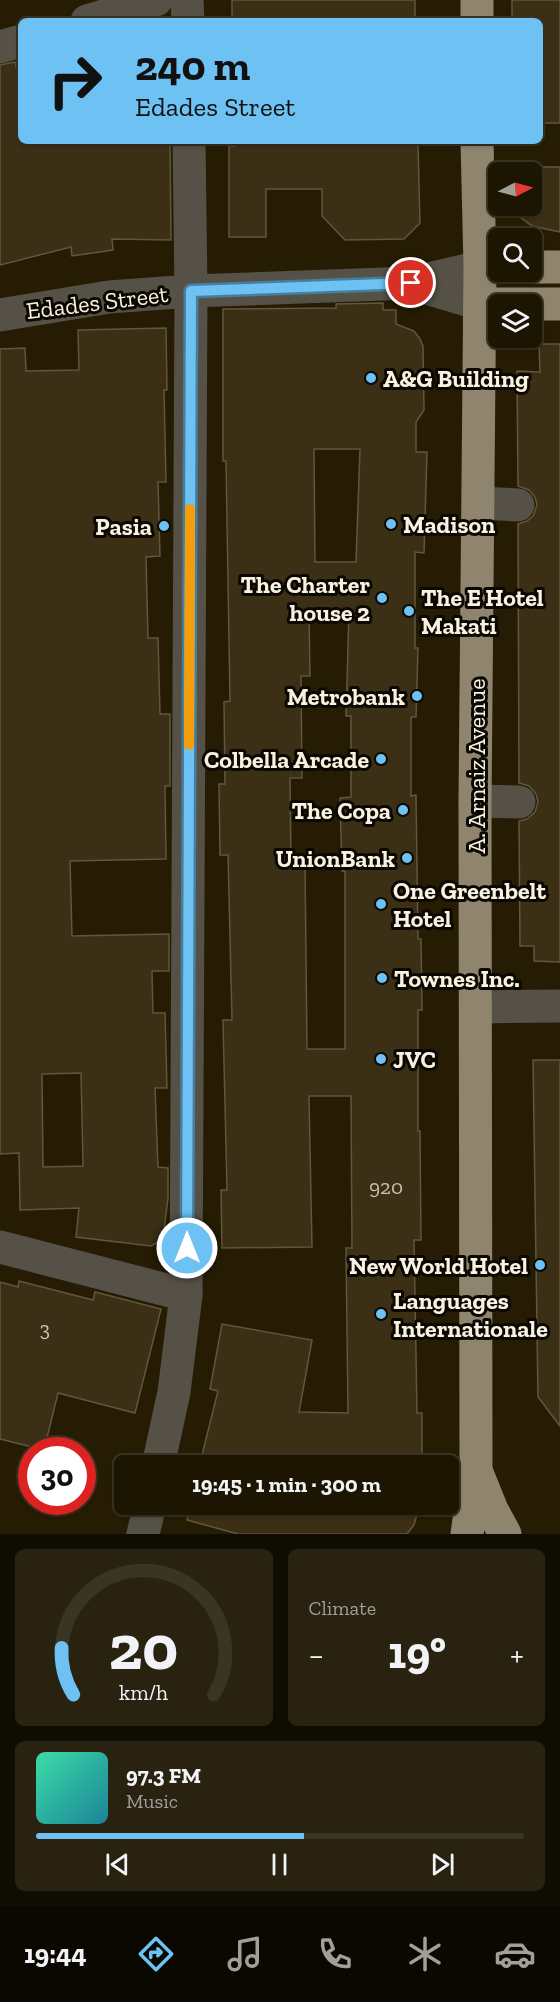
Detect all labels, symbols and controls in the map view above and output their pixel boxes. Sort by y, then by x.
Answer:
text: 240 m [135,40,250,91]
icon: right [36,42,114,120]
text: Edades Street [135,91,295,123]
north arrow [488,162,542,216]
map controls [488,162,542,348]
button: search [488,228,542,282]
pin [385,257,436,308]
icon: arrive [394,266,427,299]
street label: Edades Street [24,279,170,325]
button: layers [488,294,542,348]
place label: A&G Building [383,364,529,393]
marker: A&G Building [364,371,378,385]
place label: Madison [403,510,495,539]
place label: Pasia [95,512,152,541]
marker: Madison [384,517,398,531]
marker: Pasia [157,519,171,533]
place label: The Charter house 2 [240,570,370,627]
place label: The E Hotel Makati [421,583,544,640]
marker: The Charter house 2 [375,591,389,605]
marker: The E Hotel Makati [402,604,416,618]
street label: A. Arnaiz Avenue [462,679,491,853]
place label: Metrobank [287,682,405,711]
marker: Metrobank [410,689,424,703]
place label: Colbella Arcade [204,745,369,774]
marker: Colbella Arcade [374,752,388,766]
place label: The Copa [291,796,391,825]
marker: The Copa [396,803,410,817]
place label: UnionBank [276,844,395,873]
marker: UnionBank [400,851,414,865]
place label: One Greenbelt Hotel [393,876,546,933]
marker: One Greenbelt Hotel [374,897,388,911]
place label: Townes Inc. [394,964,520,993]
marker: Townes Inc. [375,971,389,985]
place label: JVC [393,1045,436,1074]
marker: JVC [374,1052,388,1066]
house number: 920 [369,1174,403,1199]
position arrow [155,1216,219,1280]
place label: New World Hotel [349,1251,528,1280]
marker: New World Hotel [533,1258,547,1272]
place label: Languages Internationale [393,1286,548,1343]
marker: Languages Internationale [374,1307,388,1321]
house number: 3 [40,1316,50,1341]
speed limit sign: 30 [18,1437,96,1515]
text: 19:45 · 1 min · 300 m [192,1471,381,1498]
text: Climate [309,1596,376,1620]
text: 20 [109,1610,178,1685]
text: 19° [388,1626,446,1680]
text: − [309,1635,324,1674]
text: + [510,1635,524,1674]
text: km/h [119,1680,168,1705]
text: 97.3 FM [126,1762,201,1789]
text: Music [126,1789,178,1813]
icon: previous [101,1848,134,1881]
icon: pause [263,1848,296,1881]
icon: next [426,1848,459,1881]
icon: directions [135,1933,177,1975]
icon: music [224,1933,266,1975]
icon: phone [314,1933,356,1975]
icon: climate [404,1933,446,1975]
icon: car [494,1933,536,1975]
text: 19:44 [24,1938,87,1970]

